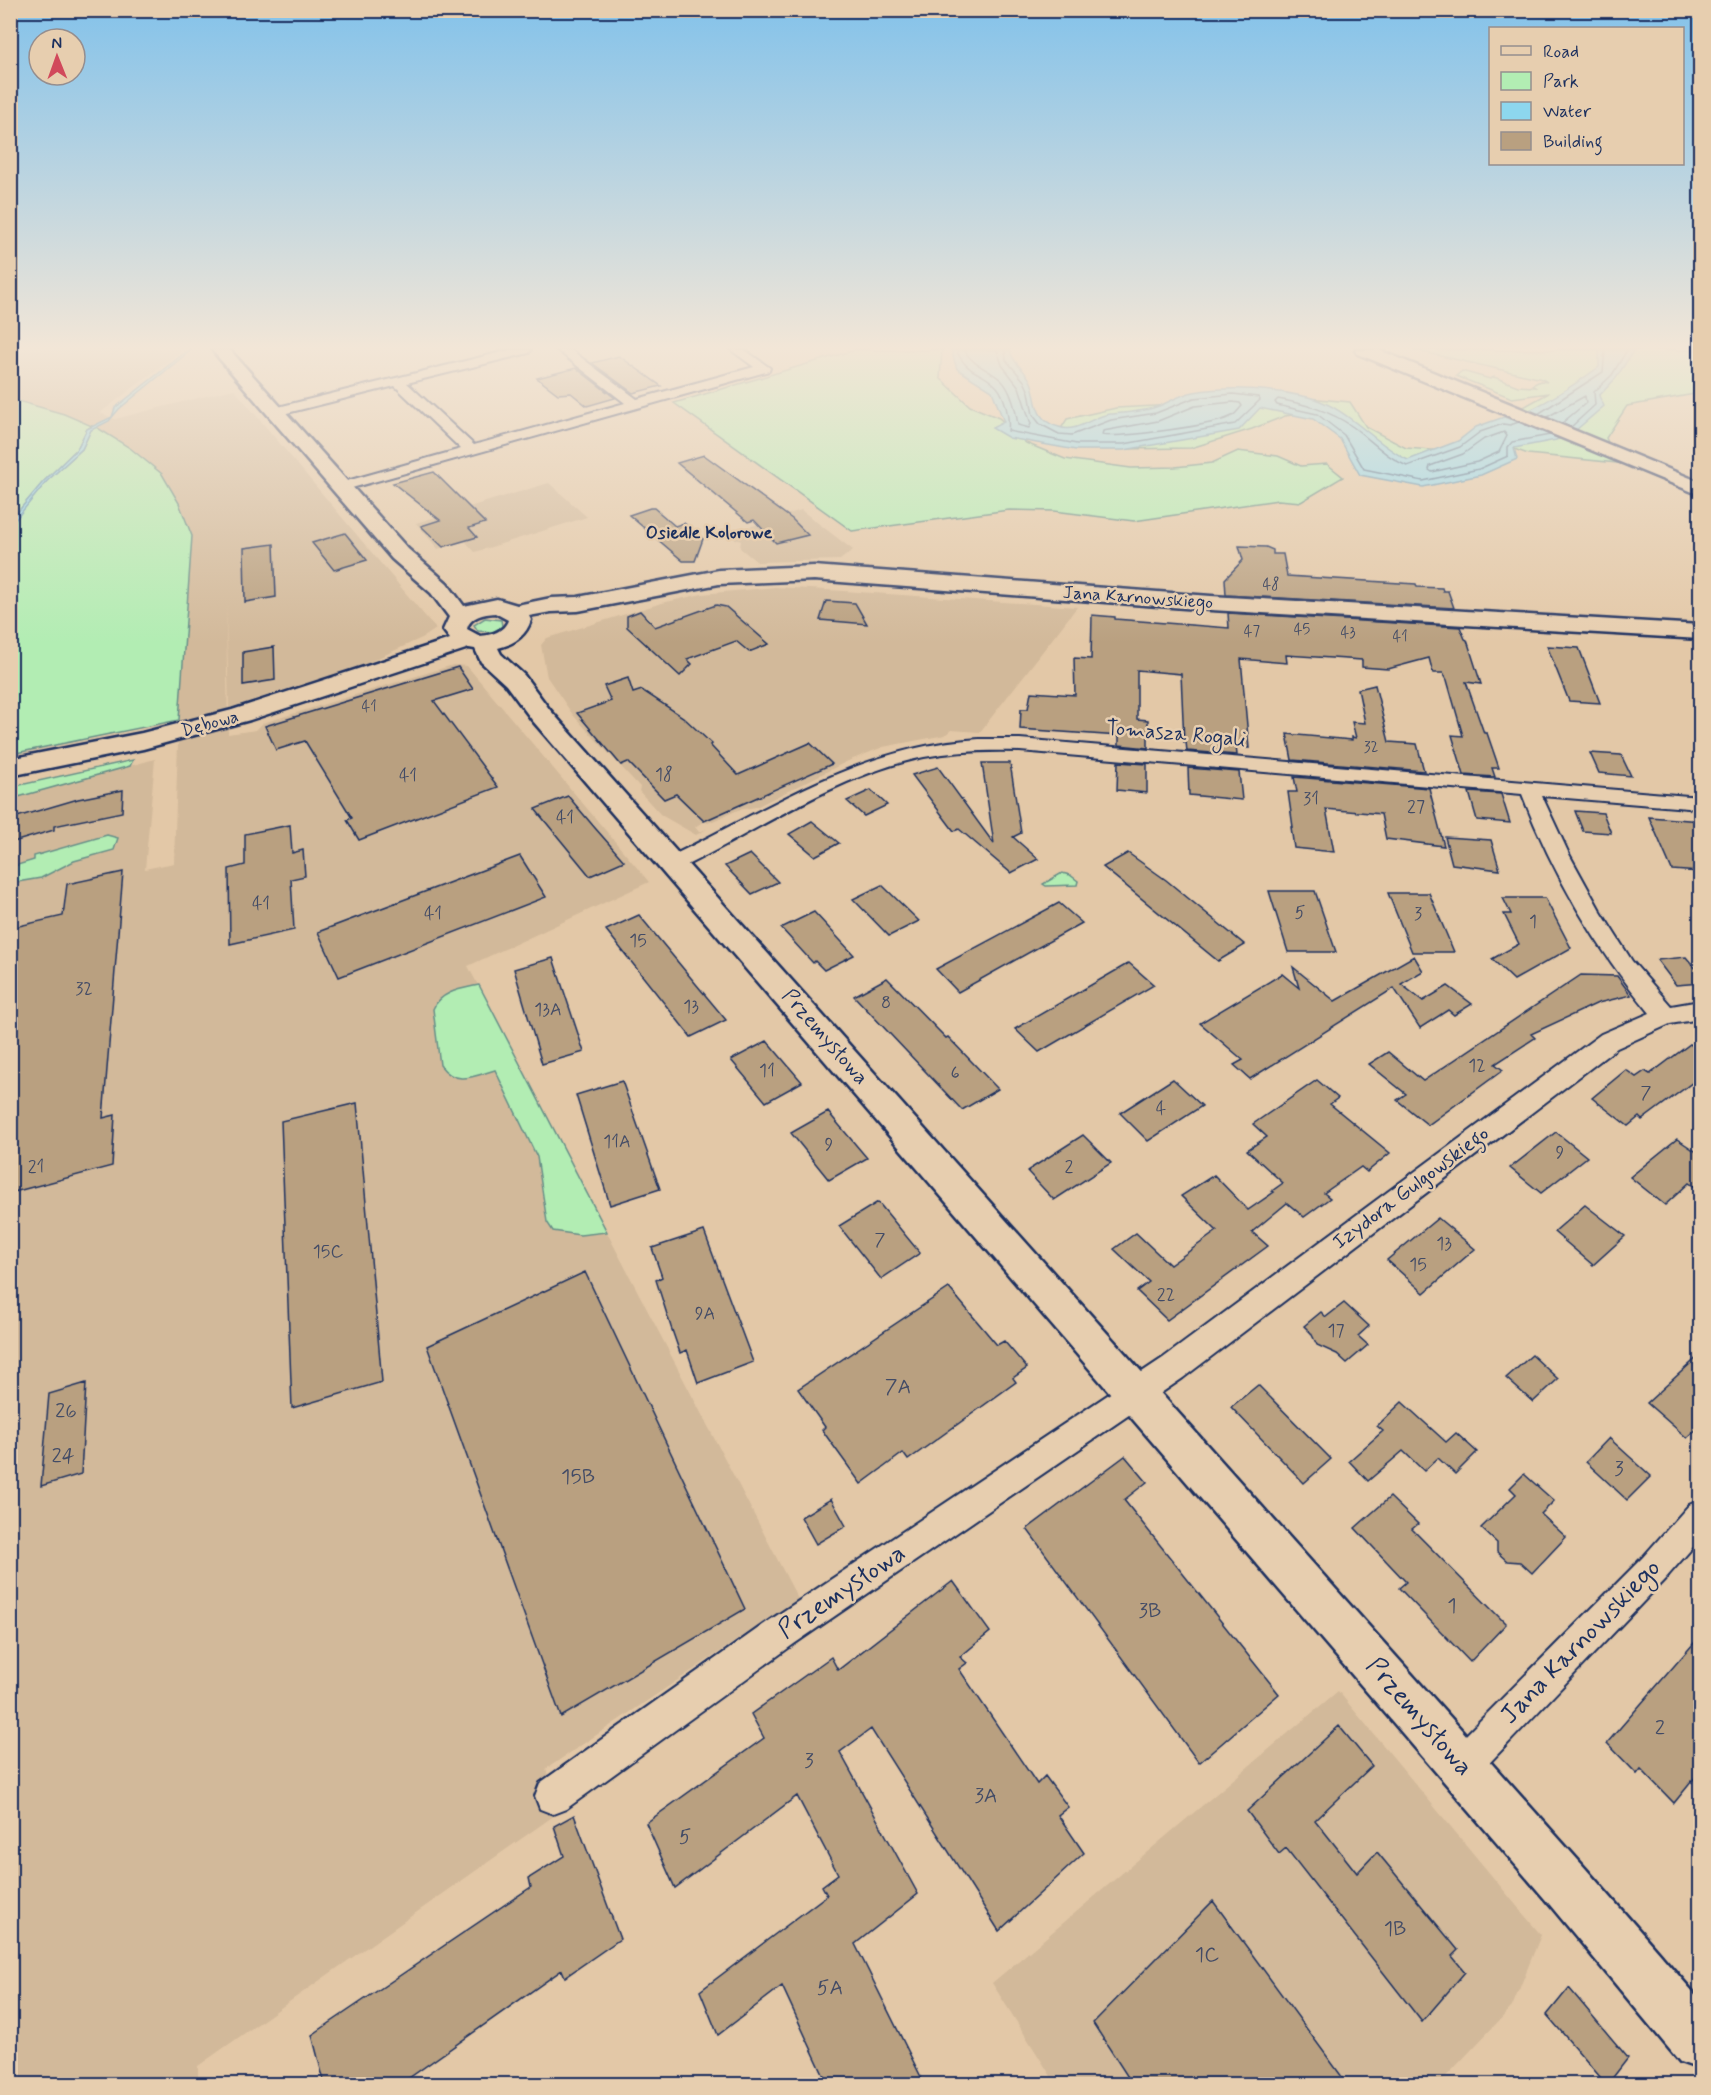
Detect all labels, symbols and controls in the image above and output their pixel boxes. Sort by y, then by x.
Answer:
north arrow [27,27,87,87]
legend [1489,27,1684,165]
text: N [51,33,62,54]
text: Road [1543,40,1579,64]
text: Park [1543,70,1579,94]
text: Water [1543,100,1592,124]
text: Building [1543,130,1603,156]
district label: Osiedle Kolorowe [646,521,772,545]
house number: 48 [1263,575,1279,595]
street label: Jana Karnowskiego [1062,581,1214,616]
house number: 45 [1294,620,1310,640]
house number: 47 [1244,622,1261,642]
house number: 43 [1340,623,1356,643]
house number: 41 [1392,627,1408,647]
house number: 41 [361,697,377,717]
street label: Dębowa [179,705,241,743]
street label: Tomasza Rogali [1105,714,1247,755]
house number: 32 [1364,738,1378,758]
house number: 18 [655,763,673,787]
house number: 41 [399,764,417,788]
house number: 31 [1303,787,1319,811]
house number: 27 [1407,795,1425,819]
house number: 41 [556,806,574,830]
house number: 41 [252,892,270,916]
house number: 5 [1295,901,1306,925]
house number: 41 [424,902,442,926]
house number: 3 [1414,902,1422,926]
house number: 1 [1529,910,1537,934]
house number: 15 [629,929,647,953]
house number: 32 [75,977,93,1001]
street label: Przemysłowa [775,983,875,1091]
house number: 8 [881,991,891,1015]
house number: 13 [683,995,699,1019]
house number: 13A [534,998,562,1022]
house number: 12 [1468,1054,1486,1078]
house number: 11 [759,1059,775,1083]
house number: 6 [950,1061,960,1085]
house number: 7 [1641,1081,1652,1105]
house number: 4 [1156,1097,1166,1121]
street label: Izydora Gulgowskiego [1327,1120,1496,1258]
house number: 11A [603,1130,631,1154]
house number: 9 [825,1133,834,1157]
house number: 9 [1556,1141,1565,1165]
house number: 21 [28,1155,44,1179]
house number: 2 [1065,1155,1074,1179]
house number: 7 [875,1228,886,1252]
house number: 13 [1436,1232,1452,1256]
house number: 15C [313,1240,343,1264]
house number: 15 [1409,1253,1427,1277]
house number: 22 [1157,1283,1175,1307]
house number: 9A [695,1302,715,1326]
house number: 17 [1327,1319,1345,1343]
house number: 7A [885,1373,911,1401]
house number: 26 [55,1397,77,1425]
house number: 24 [51,1442,75,1470]
house number: 3 [1614,1455,1624,1483]
house number: 15B [561,1463,595,1491]
street label: Przemysłowa [771,1537,913,1647]
street label: Jana Karnowskiego [1493,1552,1670,1733]
house number: 1 [1447,1592,1457,1620]
house number: 3B [1139,1597,1161,1625]
street label: Przemysłowa [1358,1650,1480,1784]
house number: 2 [1655,1714,1665,1742]
house number: 3 [804,1747,814,1775]
house number: 3A [974,1782,998,1810]
house number: 5 [679,1823,691,1851]
house number: 1B [1384,1915,1406,1943]
house number: 1C [1195,1941,1219,1969]
house number: 5A [817,1974,843,2002]

